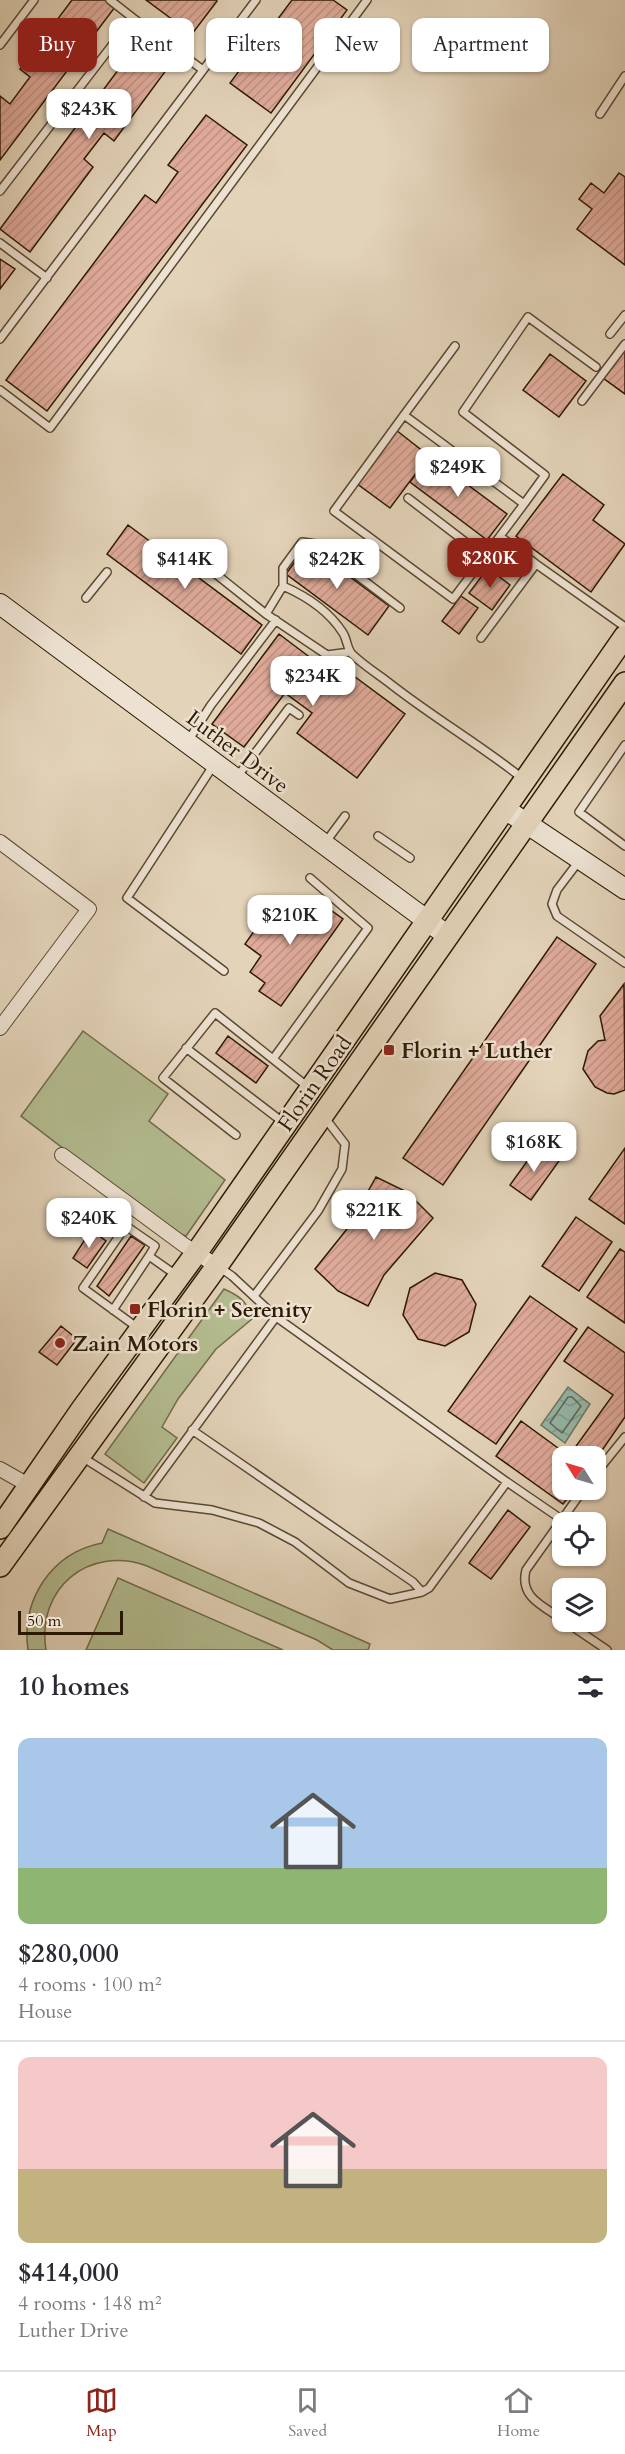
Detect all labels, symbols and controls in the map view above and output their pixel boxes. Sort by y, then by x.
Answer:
chip: Buy [18,18,97,72]
chip: Rent [109,18,194,72]
chip: Filters [206,18,302,72]
chip: New [314,18,400,72]
chip: Apartment [412,18,549,72]
pin: $243K [47,89,131,140]
text: $243K [60,95,118,122]
pin: $249K [416,447,500,498]
text: $249K [429,453,487,480]
pin: $280K [448,538,532,589]
pin: $414K [143,539,227,590]
pin: $242K [295,539,379,590]
text: $280K [461,544,519,571]
text: $414K [156,545,214,572]
text: $242K [308,545,366,572]
pin: $234K [271,656,355,707]
text: $234K [284,662,342,689]
street label: Luther Drive [180,703,295,800]
pin: $210K [248,895,332,946]
text: $210K [261,901,319,928]
street label: Florin Road [271,1029,359,1138]
place label: Florin + Luther [401,1036,552,1066]
marker: Florin + Luther [382,1043,396,1057]
pin: $168K [492,1122,576,1173]
text: $168K [505,1128,563,1155]
pin: $221K [332,1190,416,1241]
text: $221K [345,1196,403,1223]
pin: $240K [47,1198,131,1249]
text: $240K [60,1204,118,1231]
place label: Florin + Serenity [147,1295,313,1325]
marker: Florin + Serenity [128,1302,142,1316]
place label: Zain Motors [72,1329,198,1359]
marker: Zain Motors [53,1336,67,1350]
north arrow [552,1446,606,1500]
map controls [552,1446,606,1632]
button: locate [552,1512,606,1566]
button: layers [552,1578,606,1632]
scale bar [18,1608,123,1636]
text: 50 m [27,1610,61,1632]
text: 10 homes [18,1669,129,1704]
icon: filters [574,1670,607,1703]
icon: home [259,1777,367,1885]
text: $280,000 [18,1936,119,1971]
text: 4 rooms · 100 m² [18,1971,162,1998]
text: House [18,1998,72,2025]
icon: home [259,2096,367,2204]
text: $414,000 [18,2255,119,2290]
text: 4 rooms · 148 m² [18,2290,162,2317]
text: Luther Drive [18,2317,129,2344]
tab: Map [85,2384,118,2442]
tab: Saved [288,2384,327,2442]
tab: Home [497,2384,540,2442]

